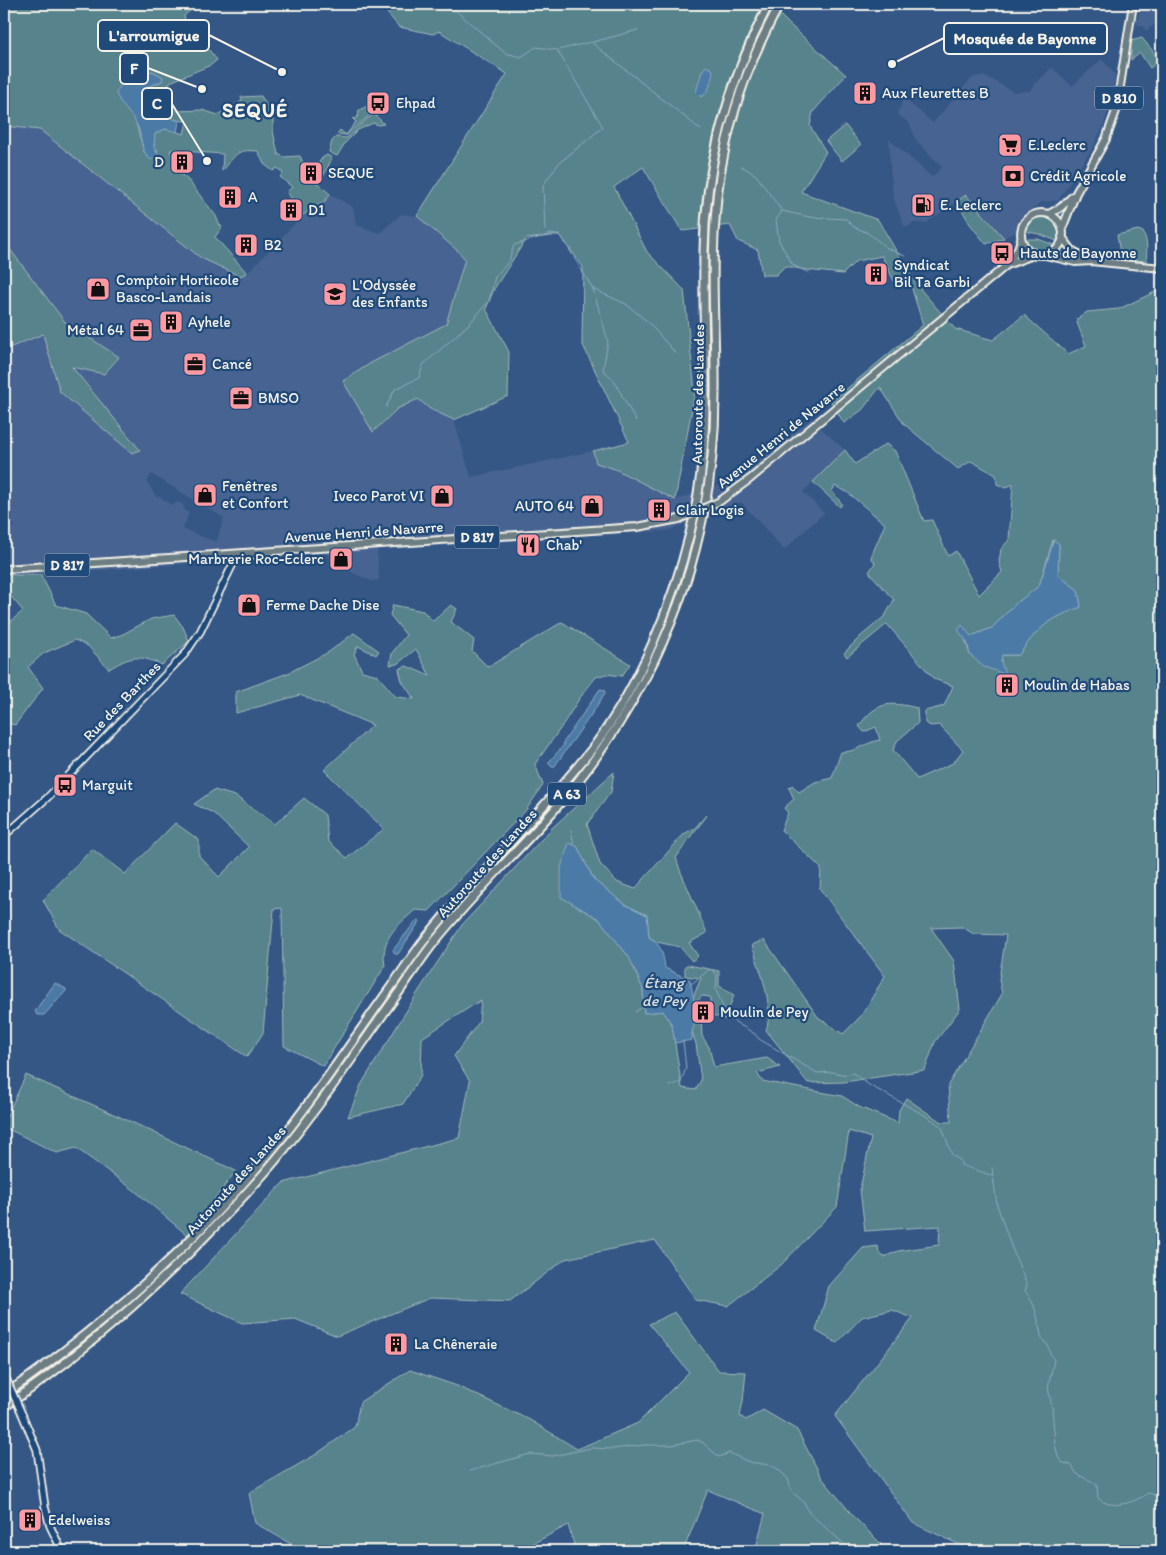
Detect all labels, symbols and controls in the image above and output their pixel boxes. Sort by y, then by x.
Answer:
callout: L'arroumigue [98,20,209,51]
callout: Mosquée de Bayonne [944,23,1107,54]
text: L'arroumigue [108,26,200,46]
text: Mosquée de Bayonne [954,29,1097,49]
callout: F [120,53,148,84]
text: F [130,59,139,78]
building icon: Aux Fleurettes B [852,80,878,106]
place label: Aux Fleurettes B [882,84,989,102]
road number: D 810 [1095,86,1143,110]
callout: C [142,88,172,119]
bus stop icon: Ehpad [365,90,391,116]
text: C [152,94,163,113]
place label: Ehpad [396,94,436,112]
district label: SEQUÉ [222,98,288,122]
supermarket icon: E.Leclerc [997,132,1023,158]
place label: E.Leclerc [1028,136,1086,154]
building icon: D [169,149,195,175]
place label: D [154,153,164,171]
building icon: SEQUE [298,160,324,186]
bank icon: Crédit Agricole [1000,163,1026,189]
place label: SEQUE [328,164,374,182]
place label: Crédit Agricole [1030,167,1126,185]
building icon: A [217,184,243,210]
place label: A [248,188,258,206]
fuel station icon: E. Leclerc [910,192,936,218]
place label: E. Leclerc [940,196,1001,214]
building icon: D1 [278,197,304,223]
place label: D1 [308,201,325,219]
building icon: B2 [233,232,259,258]
place label: B2 [264,236,282,254]
bus stop icon: Hauts de Bayonne [989,240,1015,266]
place label: Hauts de Bayonne [1020,244,1137,262]
place label: Syndicat Bil Ta Garbi [894,256,970,291]
building icon: Syndicat Bil Ta Garbi [863,261,889,287]
place label: Comptoir Horticole Basco-Landais [116,271,239,306]
shop icon: Comptoir Horticole Basco-Landais [85,276,111,302]
place label: L'Odyssée des Enfants [352,276,428,311]
school or university icon: L'Odyssée des Enfants [322,281,348,307]
building icon: Ayhele [158,309,184,335]
place label: Ayhele [188,313,231,331]
office icon: Métal 64 [128,317,154,343]
place label: Métal 64 [67,321,124,339]
street label: Autoroute des Landes [688,323,708,464]
office icon: Cancé [182,351,208,377]
place label: Cancé [212,355,252,373]
street label: Avenue Henri de Navarre [713,378,849,492]
office icon: BMSO [228,385,254,411]
place label: BMSO [258,389,299,407]
place label: Fenêtres et Confort [222,477,289,512]
shop icon: Fenêtres et Confort [192,482,218,508]
shop icon: Iveco Parot VI [429,483,455,509]
place label: Iveco Parot VI [333,487,424,505]
shop icon: AUTO 64 [579,493,605,519]
place label: AUTO 64 [515,497,574,515]
building icon: Clair Logis [646,497,672,523]
place label: Clair Logis [676,501,744,519]
street label: Avenue Henri de Navarre [284,517,444,547]
road number: D 817 [454,526,500,548]
restaurant icon: Chab' [515,532,541,558]
place label: Chab' [546,536,582,554]
shop icon: Marbrerie Roc-Eclerc [328,546,354,572]
place label: Marbrerie Roc-Eclerc [188,550,324,568]
road number: D 817 [44,554,90,576]
shop icon: Ferme Dache Dise [236,592,262,618]
place label: Ferme Dache Dise [266,596,379,614]
street label: Rue des Barthes [79,657,165,745]
building icon: Moulin de Habas [994,672,1020,698]
place label: Moulin de Habas [1024,676,1130,694]
bus stop icon: Marguit [52,772,78,798]
place label: Marguit [82,776,133,794]
road number: A 63 [548,782,586,806]
street label: Autoroute des Landes [433,805,541,921]
water label: Étang de Pey [642,973,688,1010]
building icon: Moulin de Pey [690,999,716,1025]
place label: Moulin de Pey [720,1003,809,1021]
street label: Autoroute des Landes [182,1122,290,1238]
building icon: La Chêneraie [383,1331,409,1357]
place label: La Chêneraie [414,1335,497,1353]
building icon: Edelweiss [17,1507,43,1533]
place label: Edelweiss [48,1511,111,1529]

